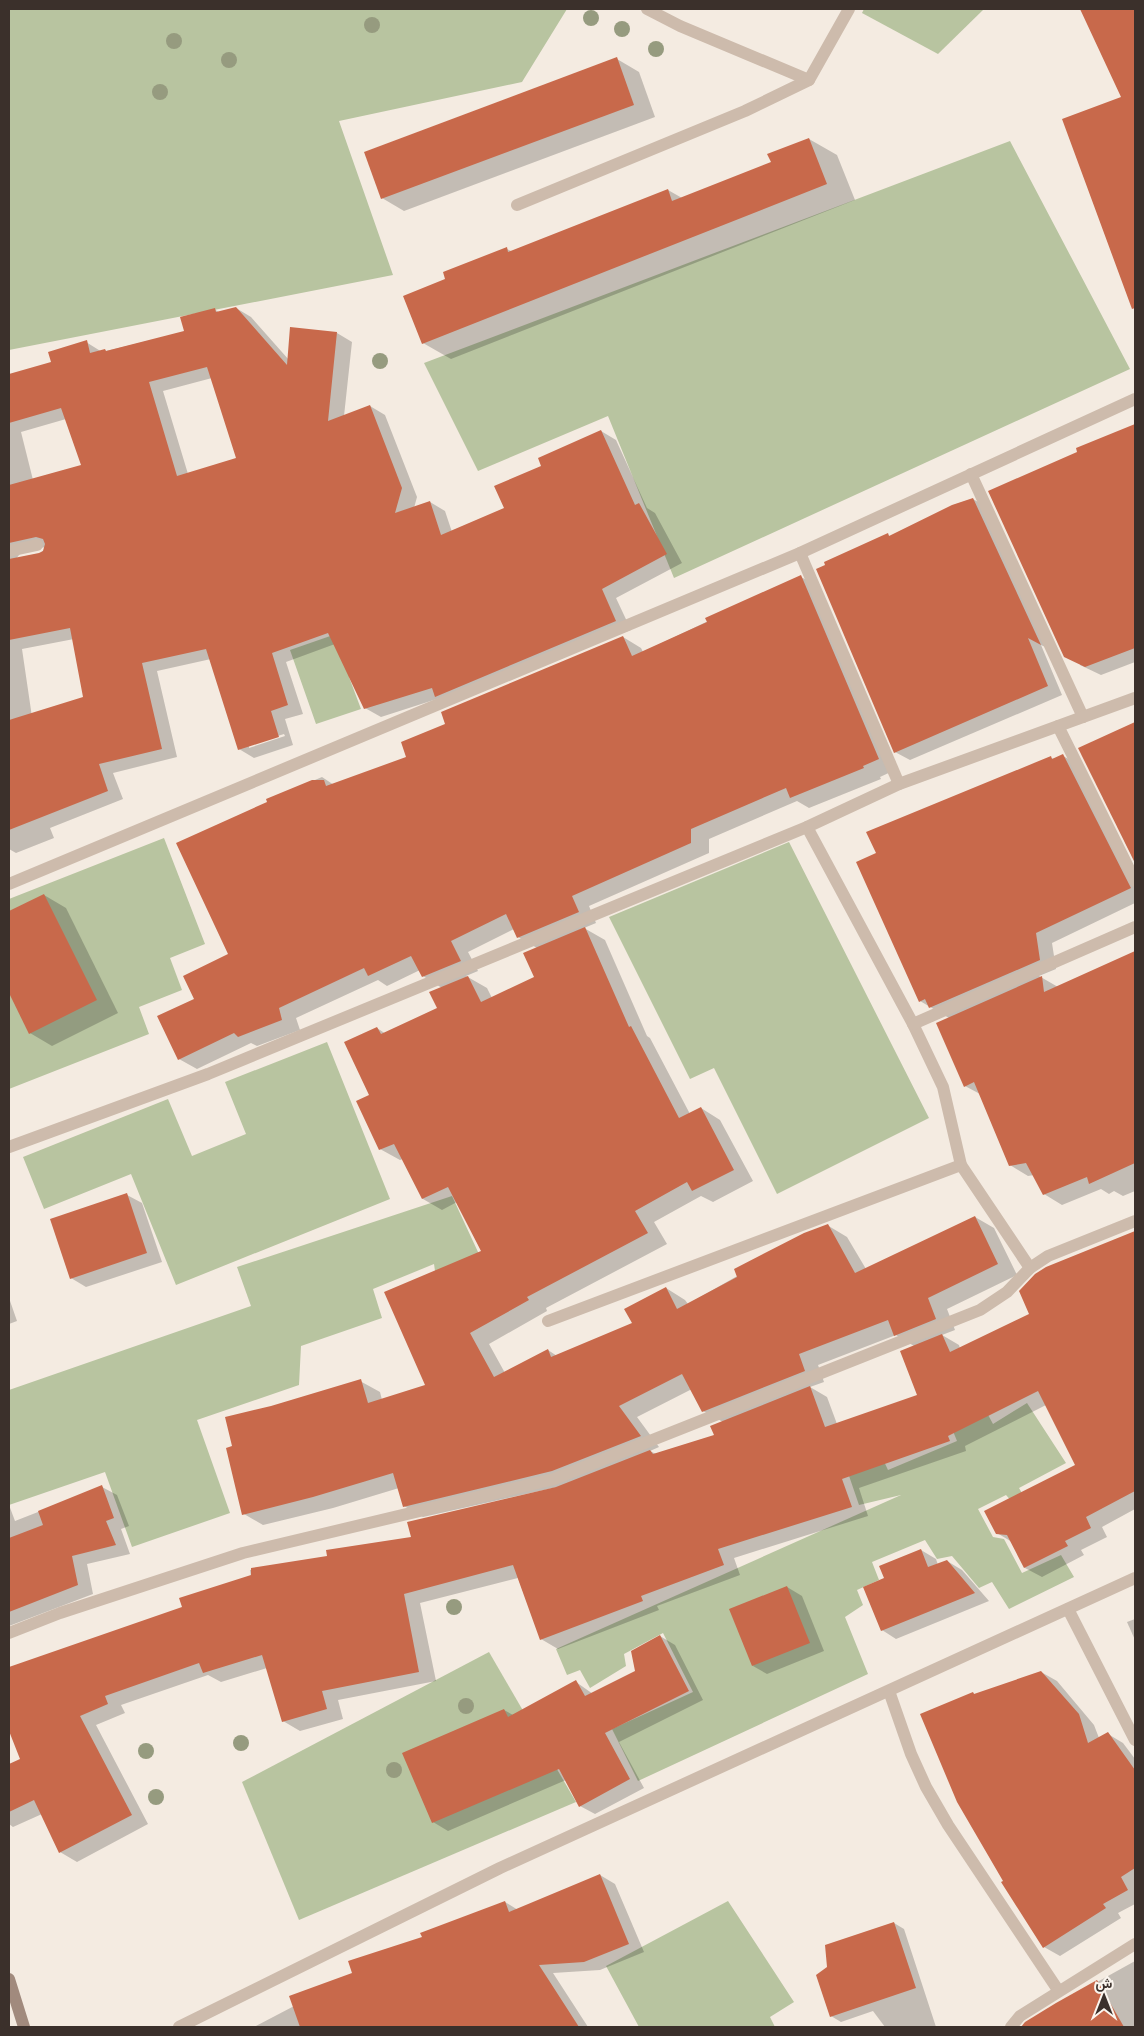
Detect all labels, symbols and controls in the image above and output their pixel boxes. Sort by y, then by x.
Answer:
north arrow [1079,1971,1129,2021]
text: ش [1096,1973,1113,1992]

